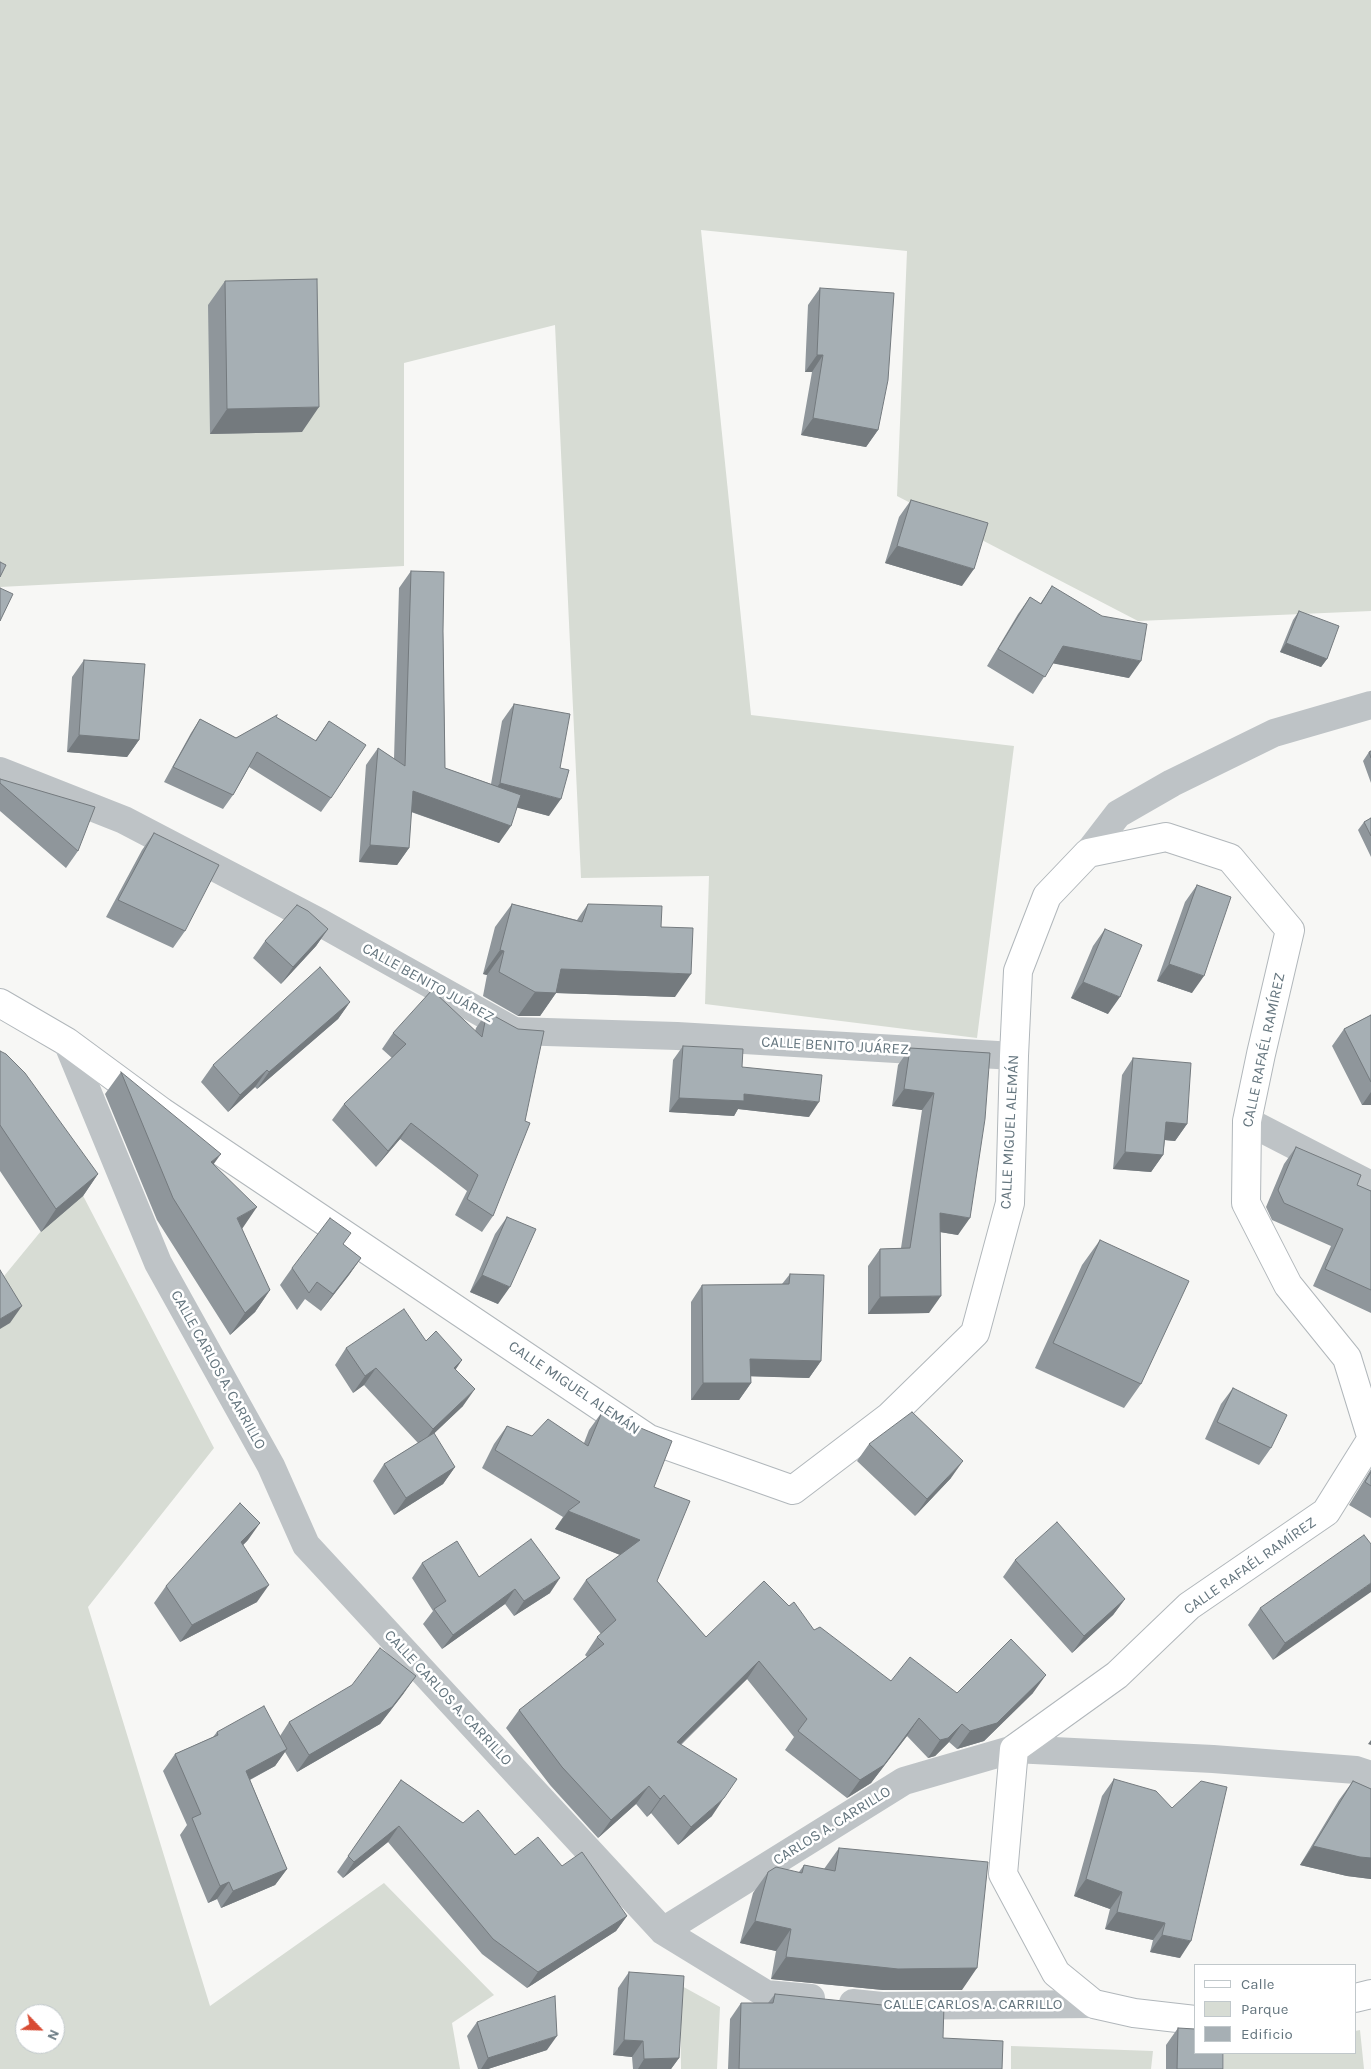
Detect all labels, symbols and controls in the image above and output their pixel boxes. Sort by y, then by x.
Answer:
street label: CALLE BENITO JUÁREZ [359,939,497,1027]
street label: CALLE RAFAÉL RAMÍREZ [1239,971,1289,1129]
street label: CALLE BENITO JUÁREZ [761,1033,909,1059]
street label: CALLE MIGUEL ALEMÁN [997,1054,1023,1210]
street label: CALLE CARLOS A. CARRILLO [167,1287,269,1453]
street label: CALLE MIGUEL ALEMÁN [505,1337,643,1439]
street label: CALLE RAFAÉL RAMÍREZ [1180,1513,1320,1619]
street label: CALLE CARLOS A. CARRILLO [380,1626,516,1770]
street label: CARLOS A. CARRILLO [770,1783,894,1869]
legend [1194,1964,1356,2054]
text: Calle [1241,1975,1275,1993]
street label: CALLE CARLOS A. CARRILLO [883,1996,1063,2014]
text: Parque [1241,2000,1289,2018]
north arrow [15,2004,65,2054]
text: Edificio [1241,2025,1293,2043]
text: N [43,2027,63,2043]

